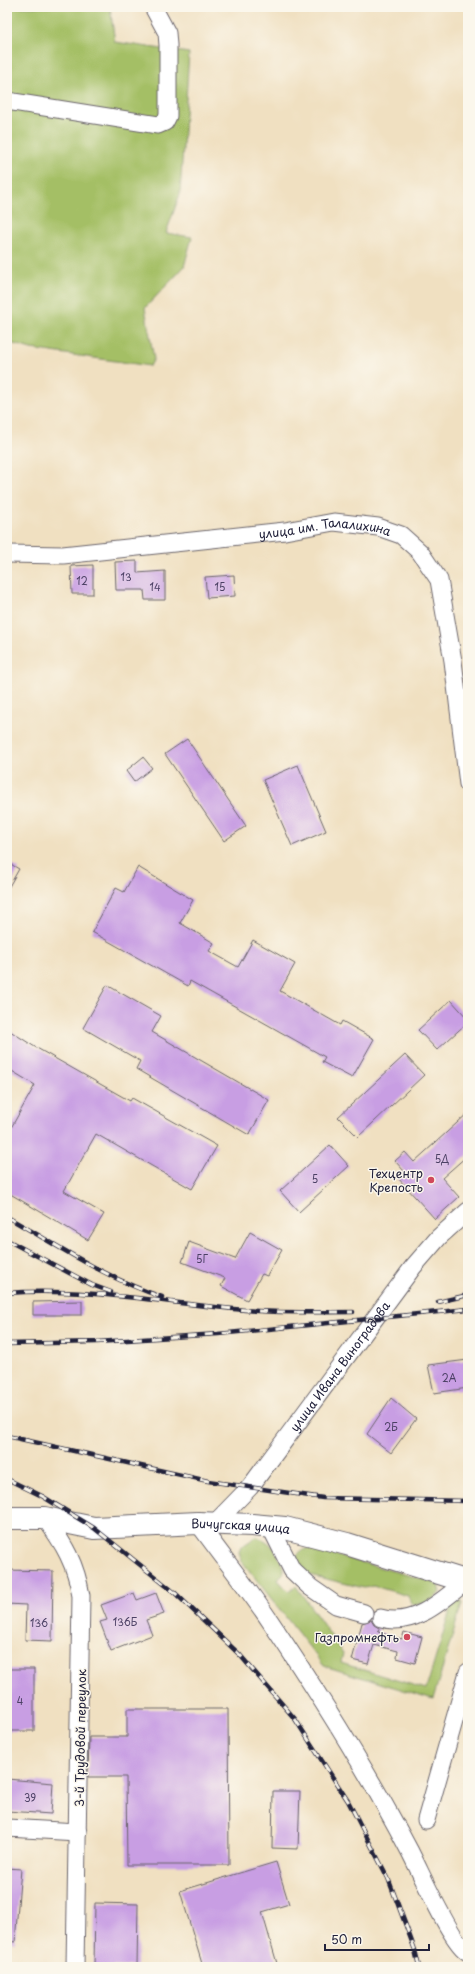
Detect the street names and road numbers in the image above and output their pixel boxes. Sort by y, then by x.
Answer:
street label: улица им. Талалихина [258,513,394,543]
street label: улица Ивана Виноградова [285,1297,394,1435]
street label: Вичугская улица [191,1514,293,1538]
street label: 3-й Трудовой переулок [70,1668,90,1807]

